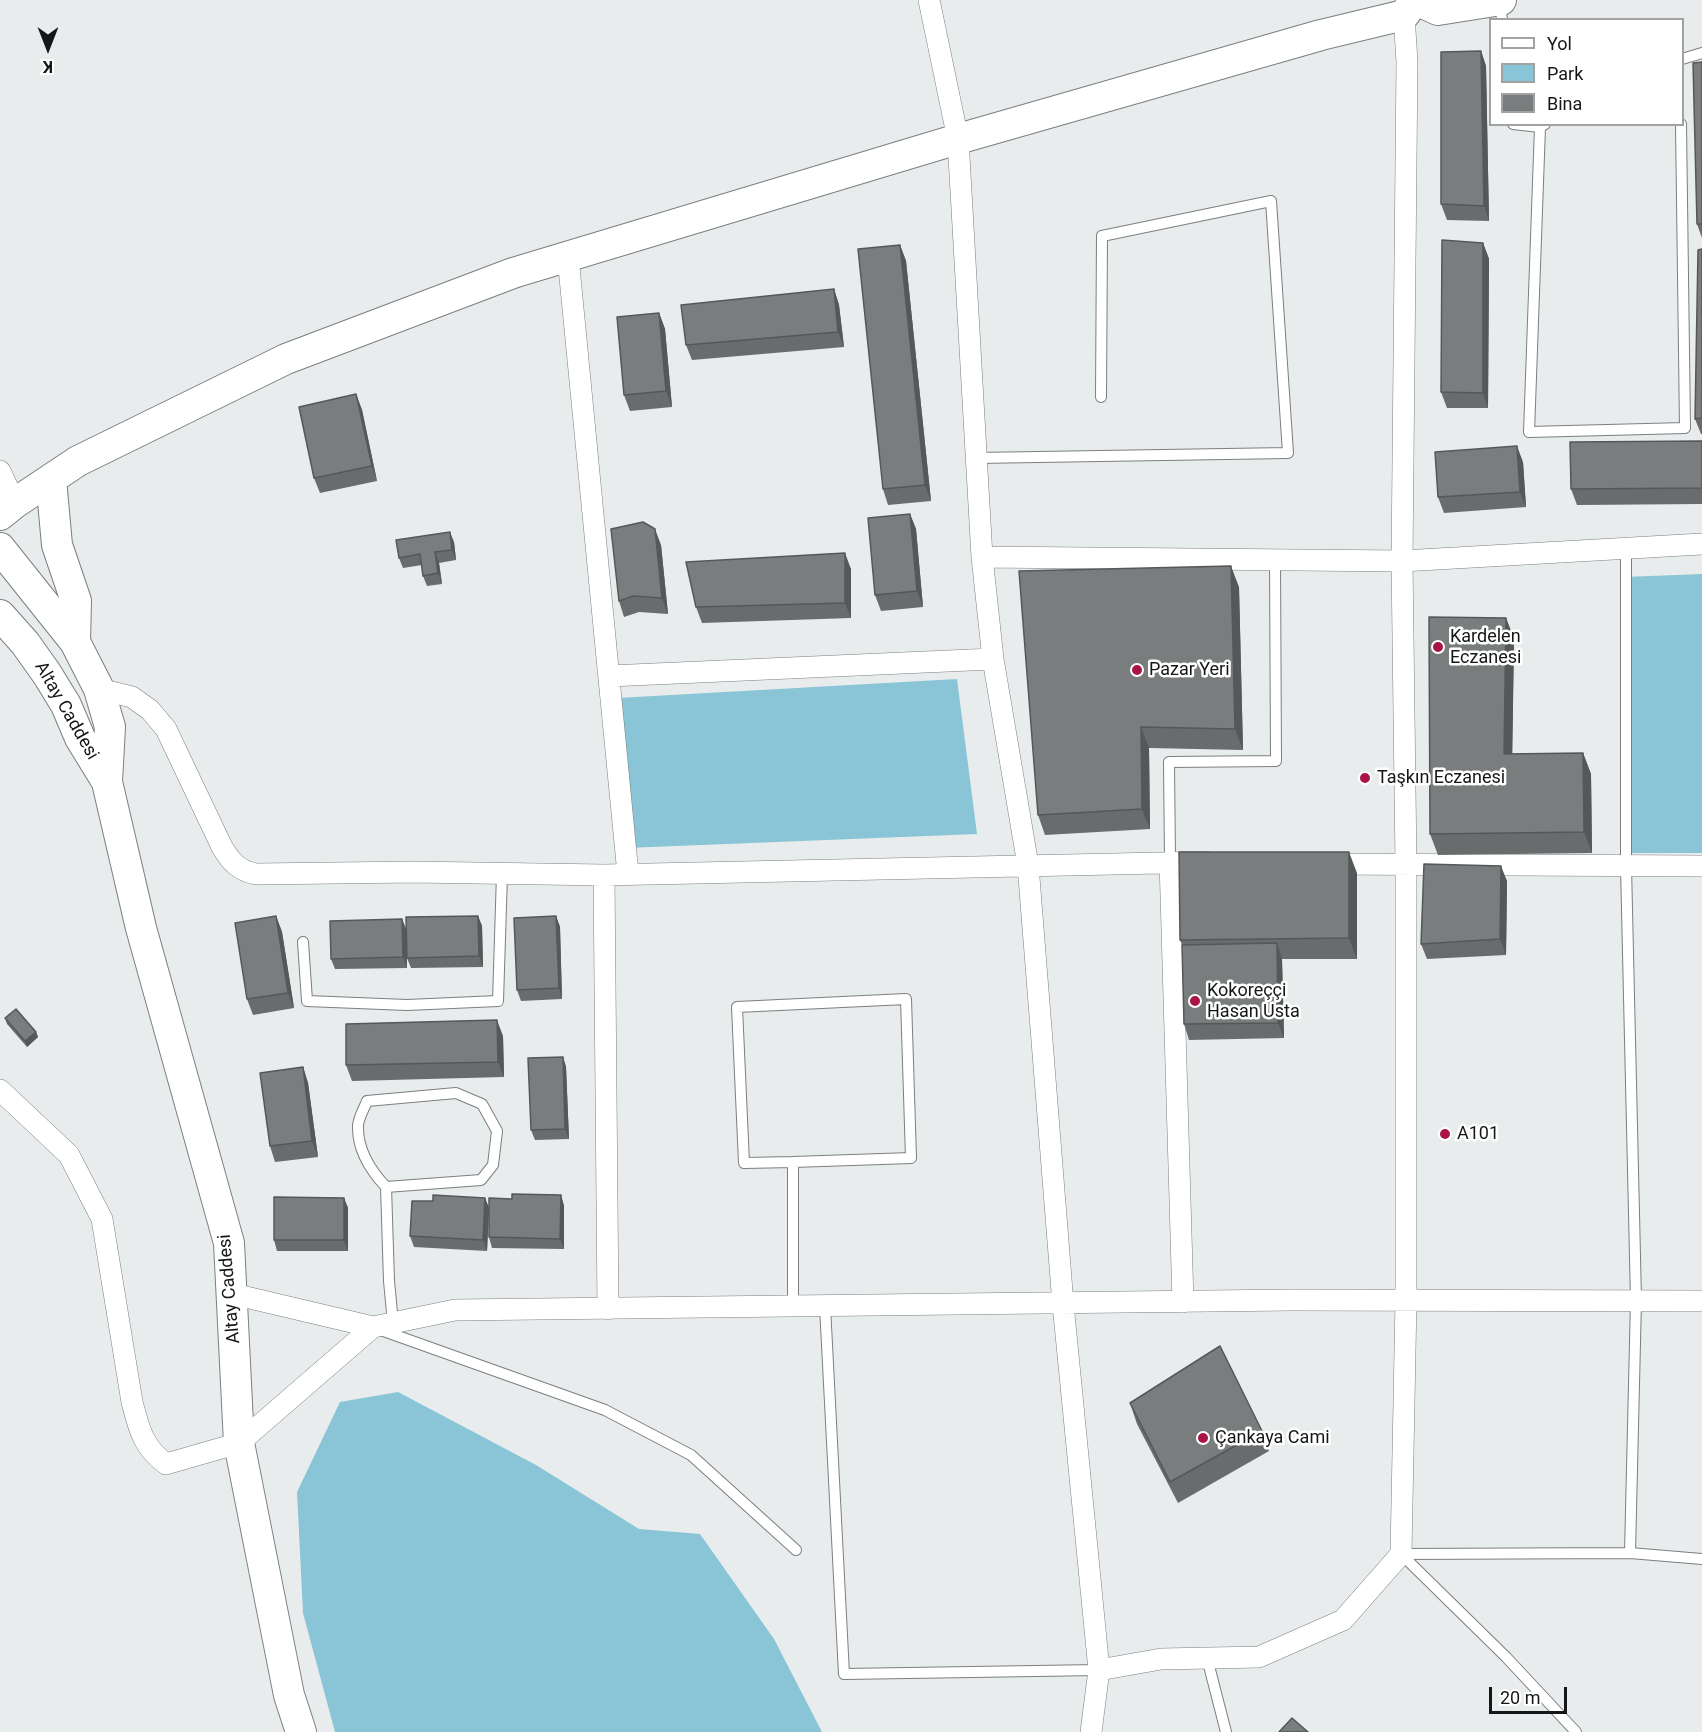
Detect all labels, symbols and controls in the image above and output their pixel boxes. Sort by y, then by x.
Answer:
north arrow [18,18,78,78]
legend [1489,18,1684,126]
text: Yol [1547,33,1572,54]
text: K [43,57,53,76]
text: Park [1547,63,1583,84]
text: Bina [1547,93,1582,114]
place label: Kardelen Eczanesi [1450,626,1521,668]
marker: Kardelen Eczanesi [1431,640,1445,654]
street label: Altay Caddesi [29,658,103,764]
place label: Pazar Yeri [1149,659,1230,681]
marker: Pazar Yeri [1130,663,1144,677]
place label: Taşkın Eczanesi [1377,767,1505,789]
marker: Taşkın Eczanesi [1358,771,1372,785]
place label: Kokoreççi Hasan Usta [1207,980,1300,1022]
marker: Kokoreççi Hasan Usta [1188,994,1202,1008]
place label: A101 [1457,1123,1499,1145]
marker: A101 [1438,1127,1452,1141]
street label: Altay Caddesi [214,1233,246,1345]
place label: Çankaya Cami [1215,1427,1330,1449]
marker: Çankaya Cami [1196,1431,1210,1445]
scale bar [1492,1675,1570,1713]
text: 20 m [1500,1687,1540,1708]

